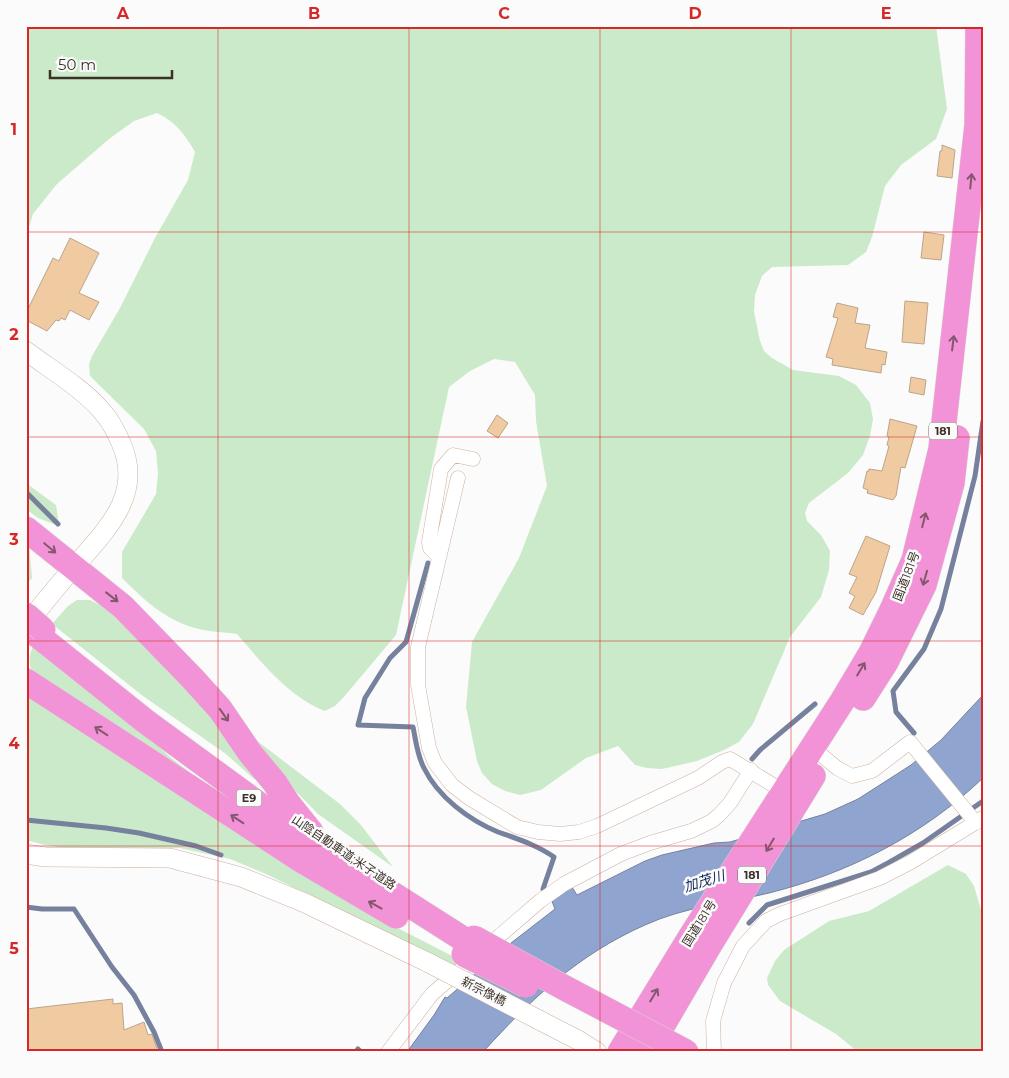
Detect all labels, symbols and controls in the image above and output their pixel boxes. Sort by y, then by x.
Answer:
text: A [116,4,130,23]
text: B [308,4,320,23]
text: C [498,4,510,23]
text: D [688,4,702,23]
text: E [881,4,891,23]
scale bar [50,48,172,80]
text: 50 m [58,55,96,74]
text: 1 [11,120,17,139]
one-way arrow [966,174,976,190]
text: 2 [9,325,19,344]
one-way arrow [948,335,958,351]
road number: 181 [929,422,957,440]
one-way arrow [920,513,929,529]
text: 3 [8,530,19,549]
one-way arrow [44,542,57,553]
street label: 国道181号 [890,549,922,603]
one-way arrow [920,569,930,585]
one-way arrow [105,592,118,603]
one-way arrow [856,662,866,677]
one-way arrow [218,708,229,721]
one-way arrow [94,725,108,735]
text: 4 [8,734,20,753]
road number: E9 [236,790,262,806]
street label: 山陰自動車道;米子道路 [289,812,399,892]
one-way arrow [231,814,245,824]
one-way arrow [765,838,775,852]
water label: 加茂川 [681,866,729,896]
road number: 181 [738,866,766,884]
street label: 国道181号 [679,897,719,949]
one-way arrow [368,899,383,909]
text: 5 [9,939,19,958]
street label: 新宗像橋 [459,973,509,1009]
one-way arrow [650,989,660,1003]

